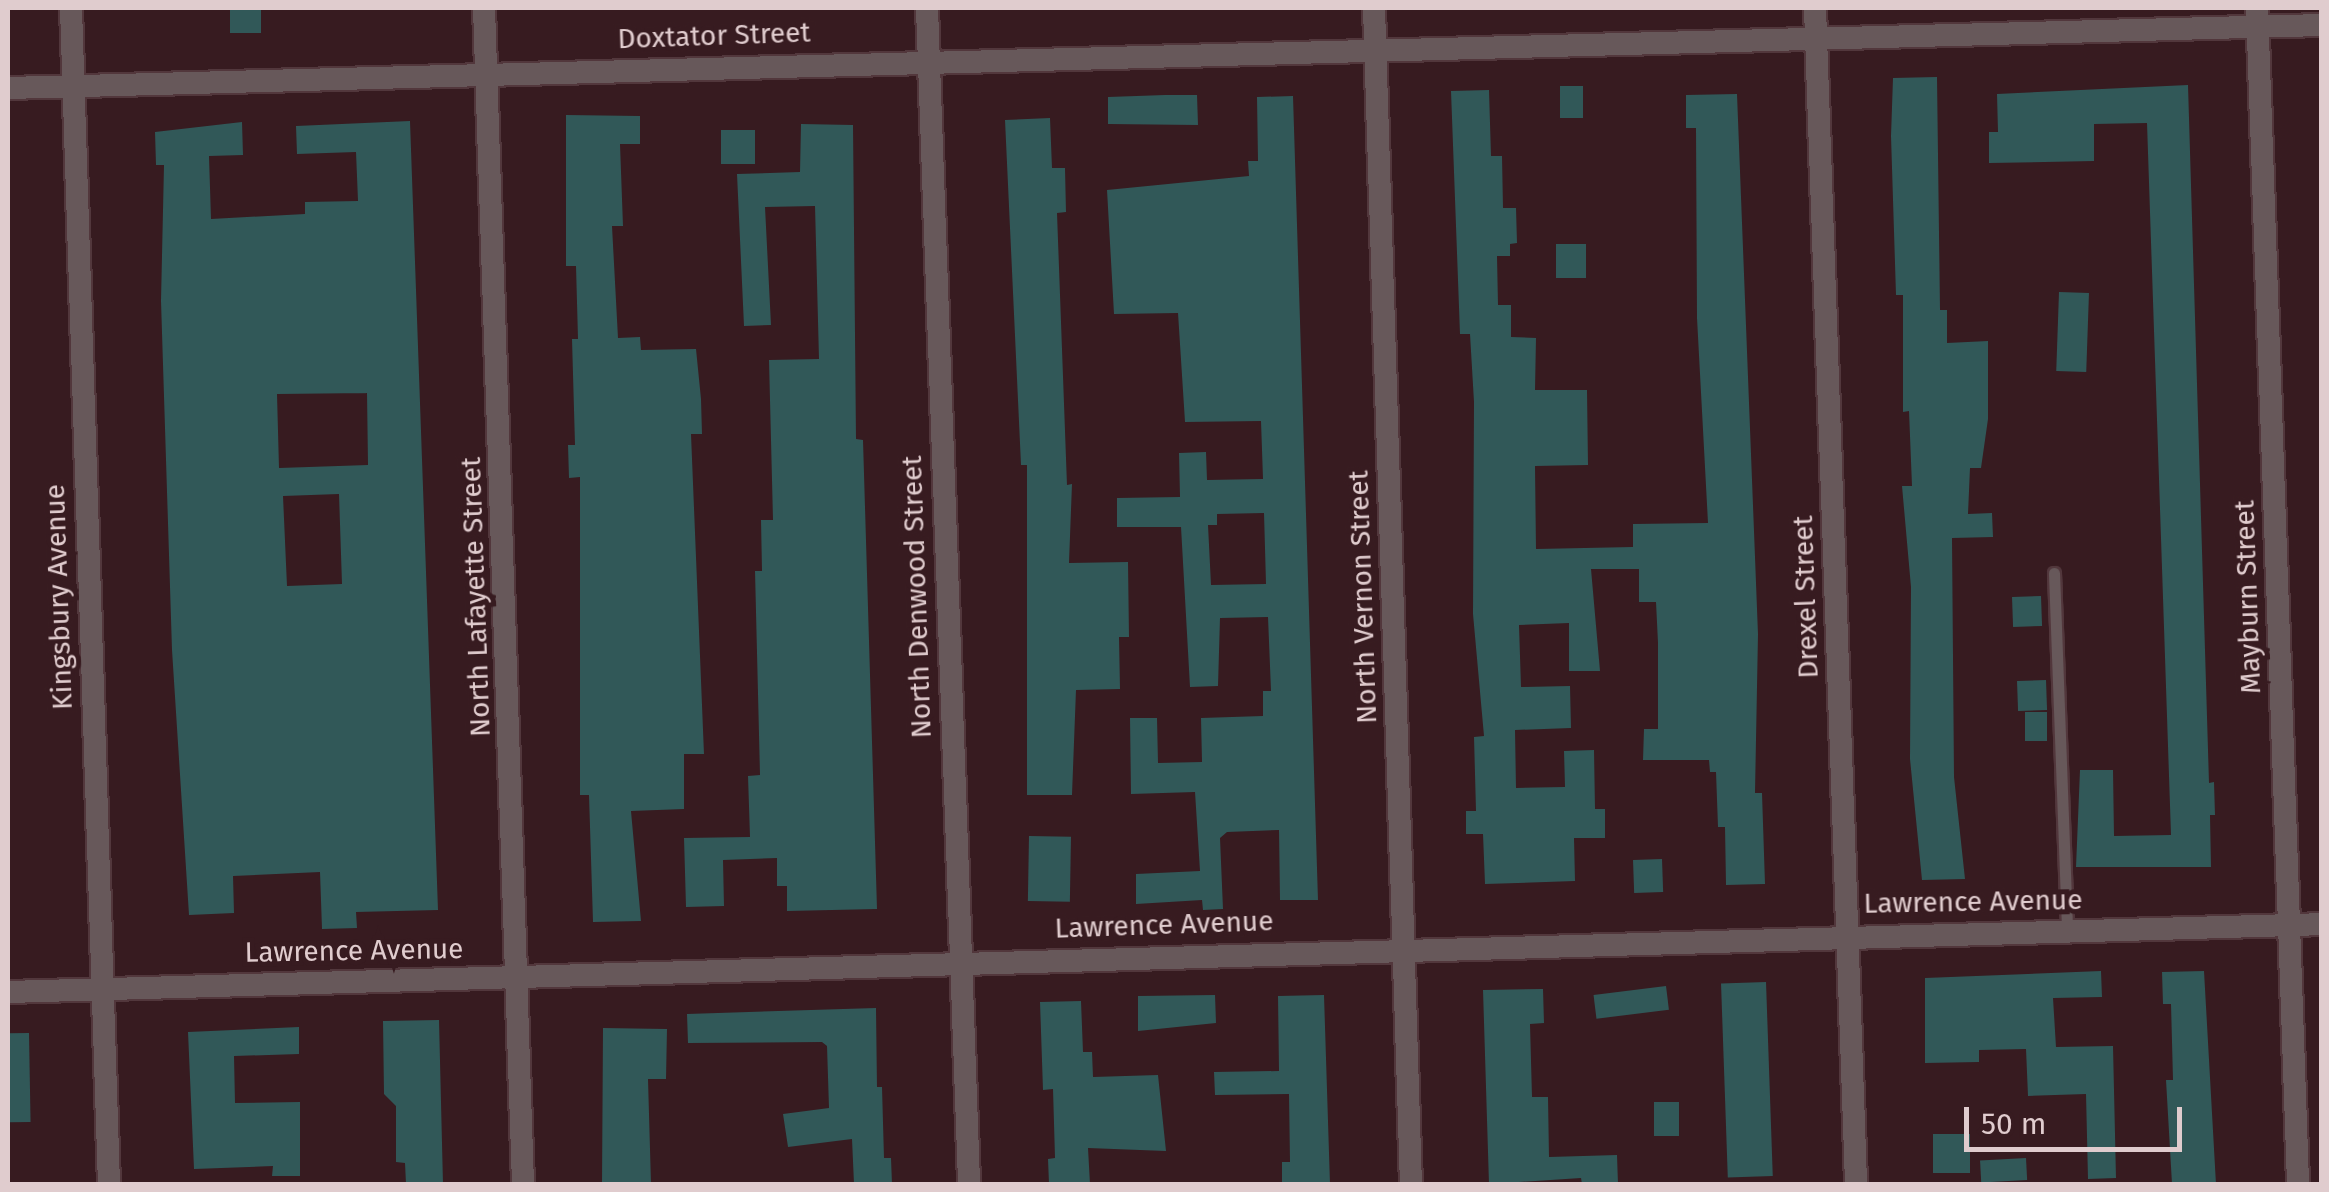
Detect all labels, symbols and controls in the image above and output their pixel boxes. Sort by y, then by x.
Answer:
street label: Doxtator Street [617,16,811,56]
street label: North Denwood Street [895,455,939,739]
street label: North Lafayette Street [454,456,498,738]
street label: North Vernon Street [1342,470,1384,724]
street label: Kingsbury Avenue [38,483,80,711]
street label: Mayburn Street [2228,500,2268,694]
street label: Drexel Street [1786,515,1826,679]
street label: Lawrence Avenue [1863,883,2083,921]
street label: Lawrence Avenue [1054,904,1274,946]
street label: Lawrence Avenue [244,932,464,970]
scale bar [1969,1087,2186,1149]
text: 50 m [1981,1106,2046,1142]

